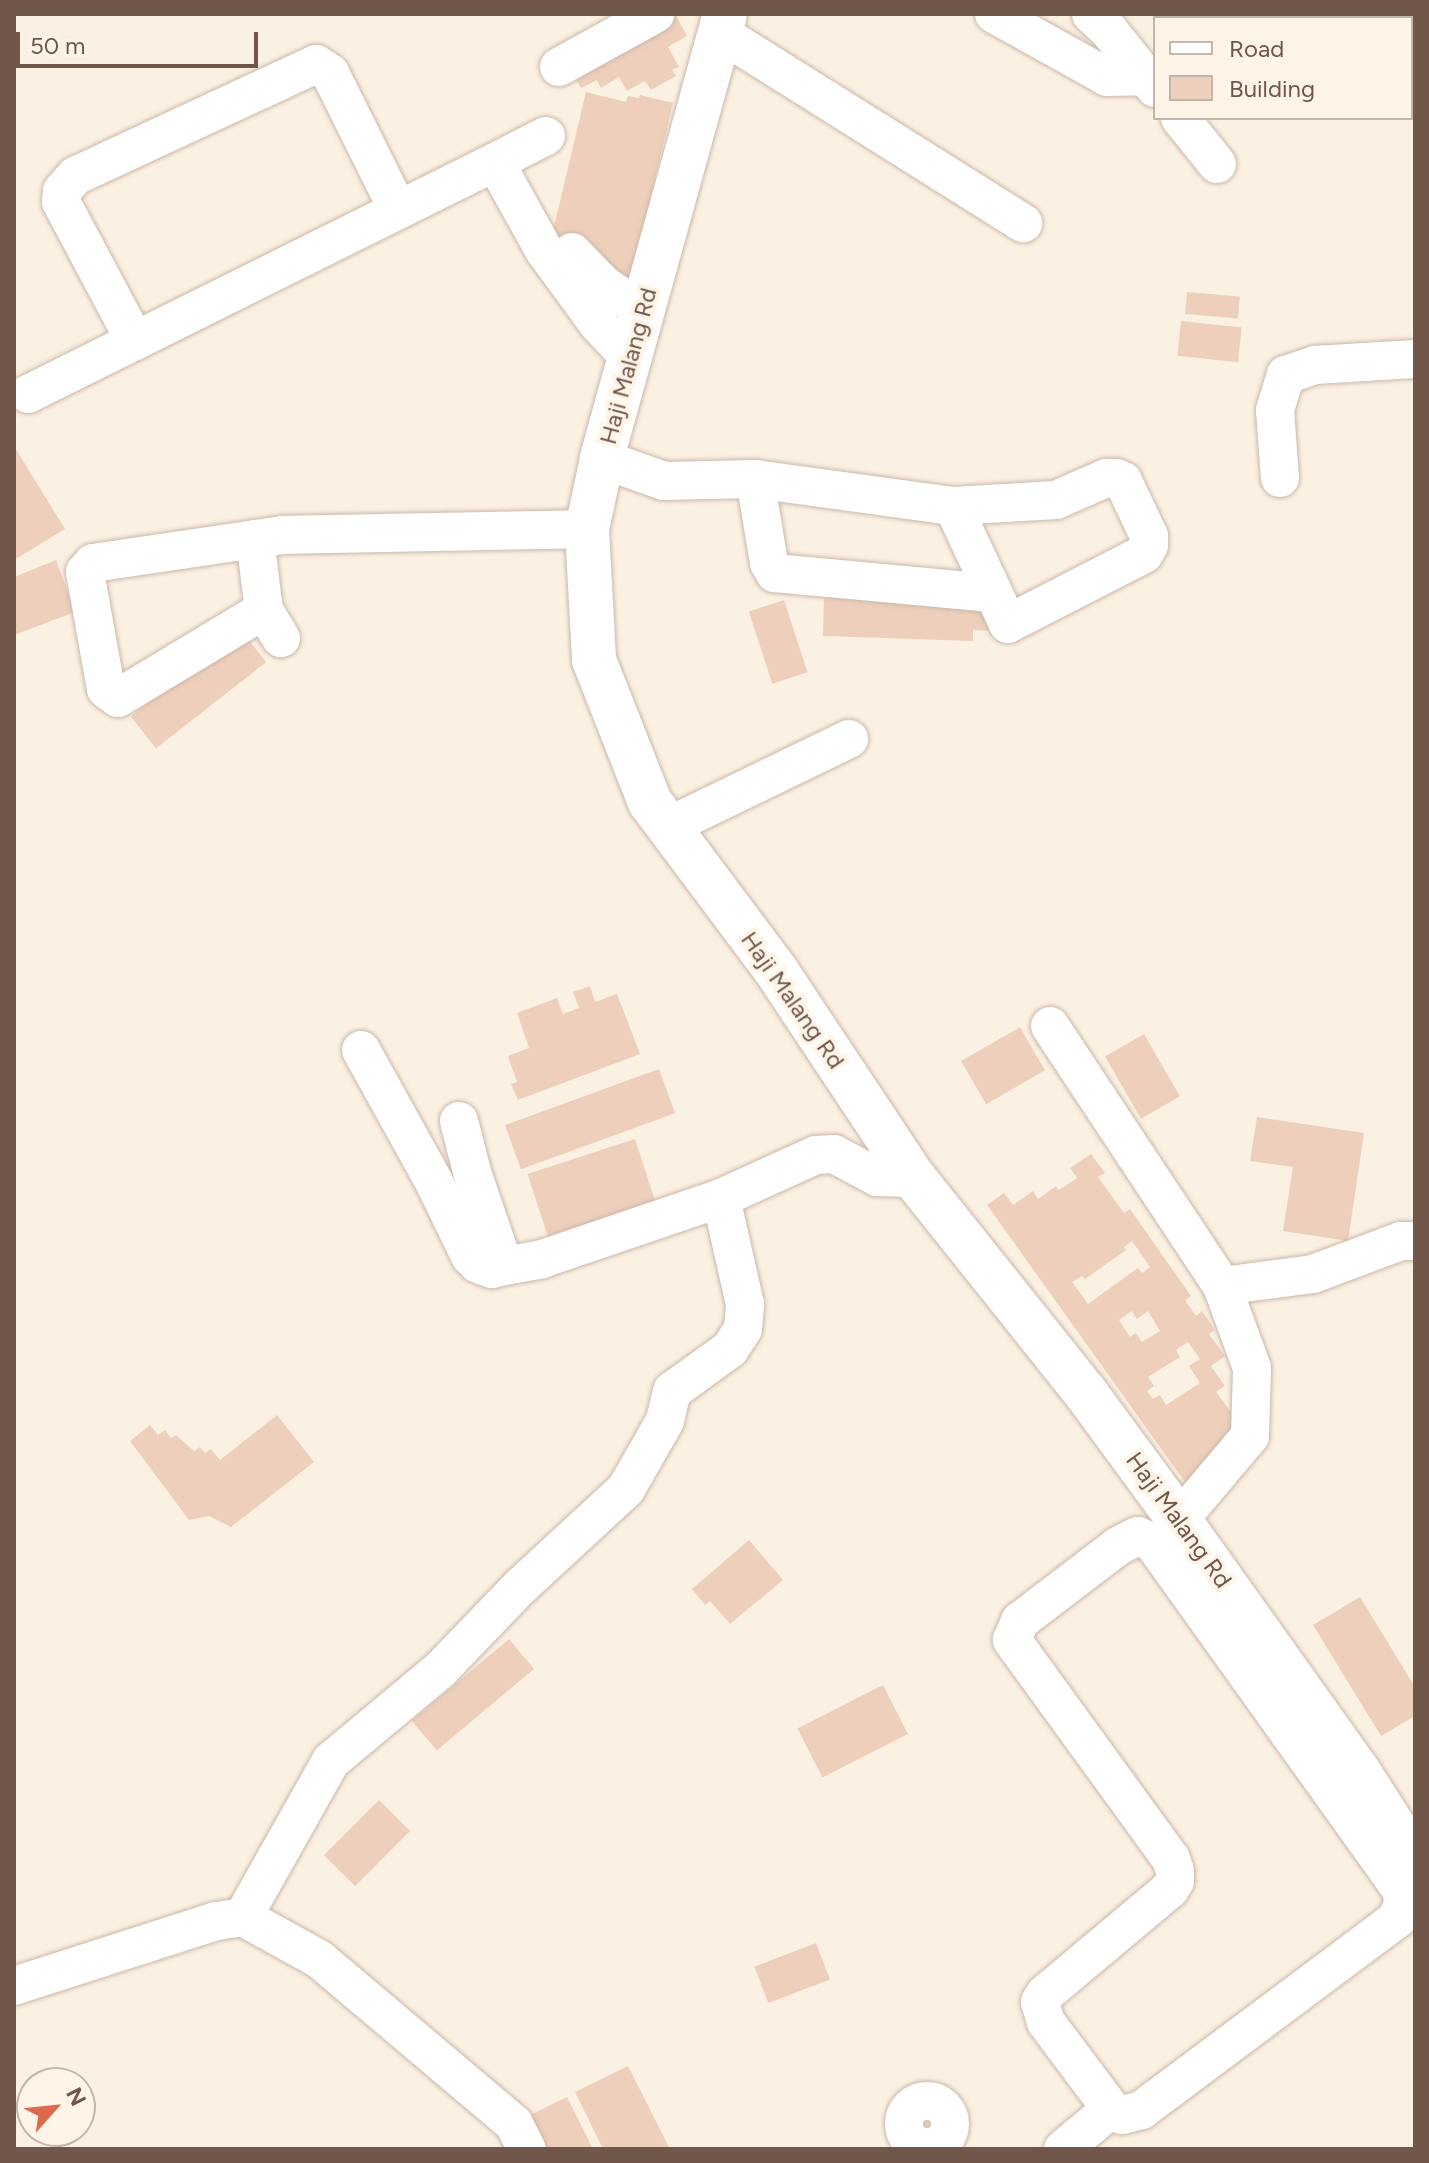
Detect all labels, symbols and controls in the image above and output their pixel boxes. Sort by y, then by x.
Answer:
scale bar [20,16,262,66]
legend [1153,16,1413,120]
text: 50 m [30,31,86,60]
text: Road [1229,34,1284,63]
text: Building [1229,74,1315,103]
street label: Haji Malang Rd [593,285,663,447]
street label: Haji Malang Rd [735,926,851,1074]
street label: Haji Malang Rd [1120,1447,1238,1593]
north arrow [16,2067,96,2147]
text: N [60,2083,92,2110]

